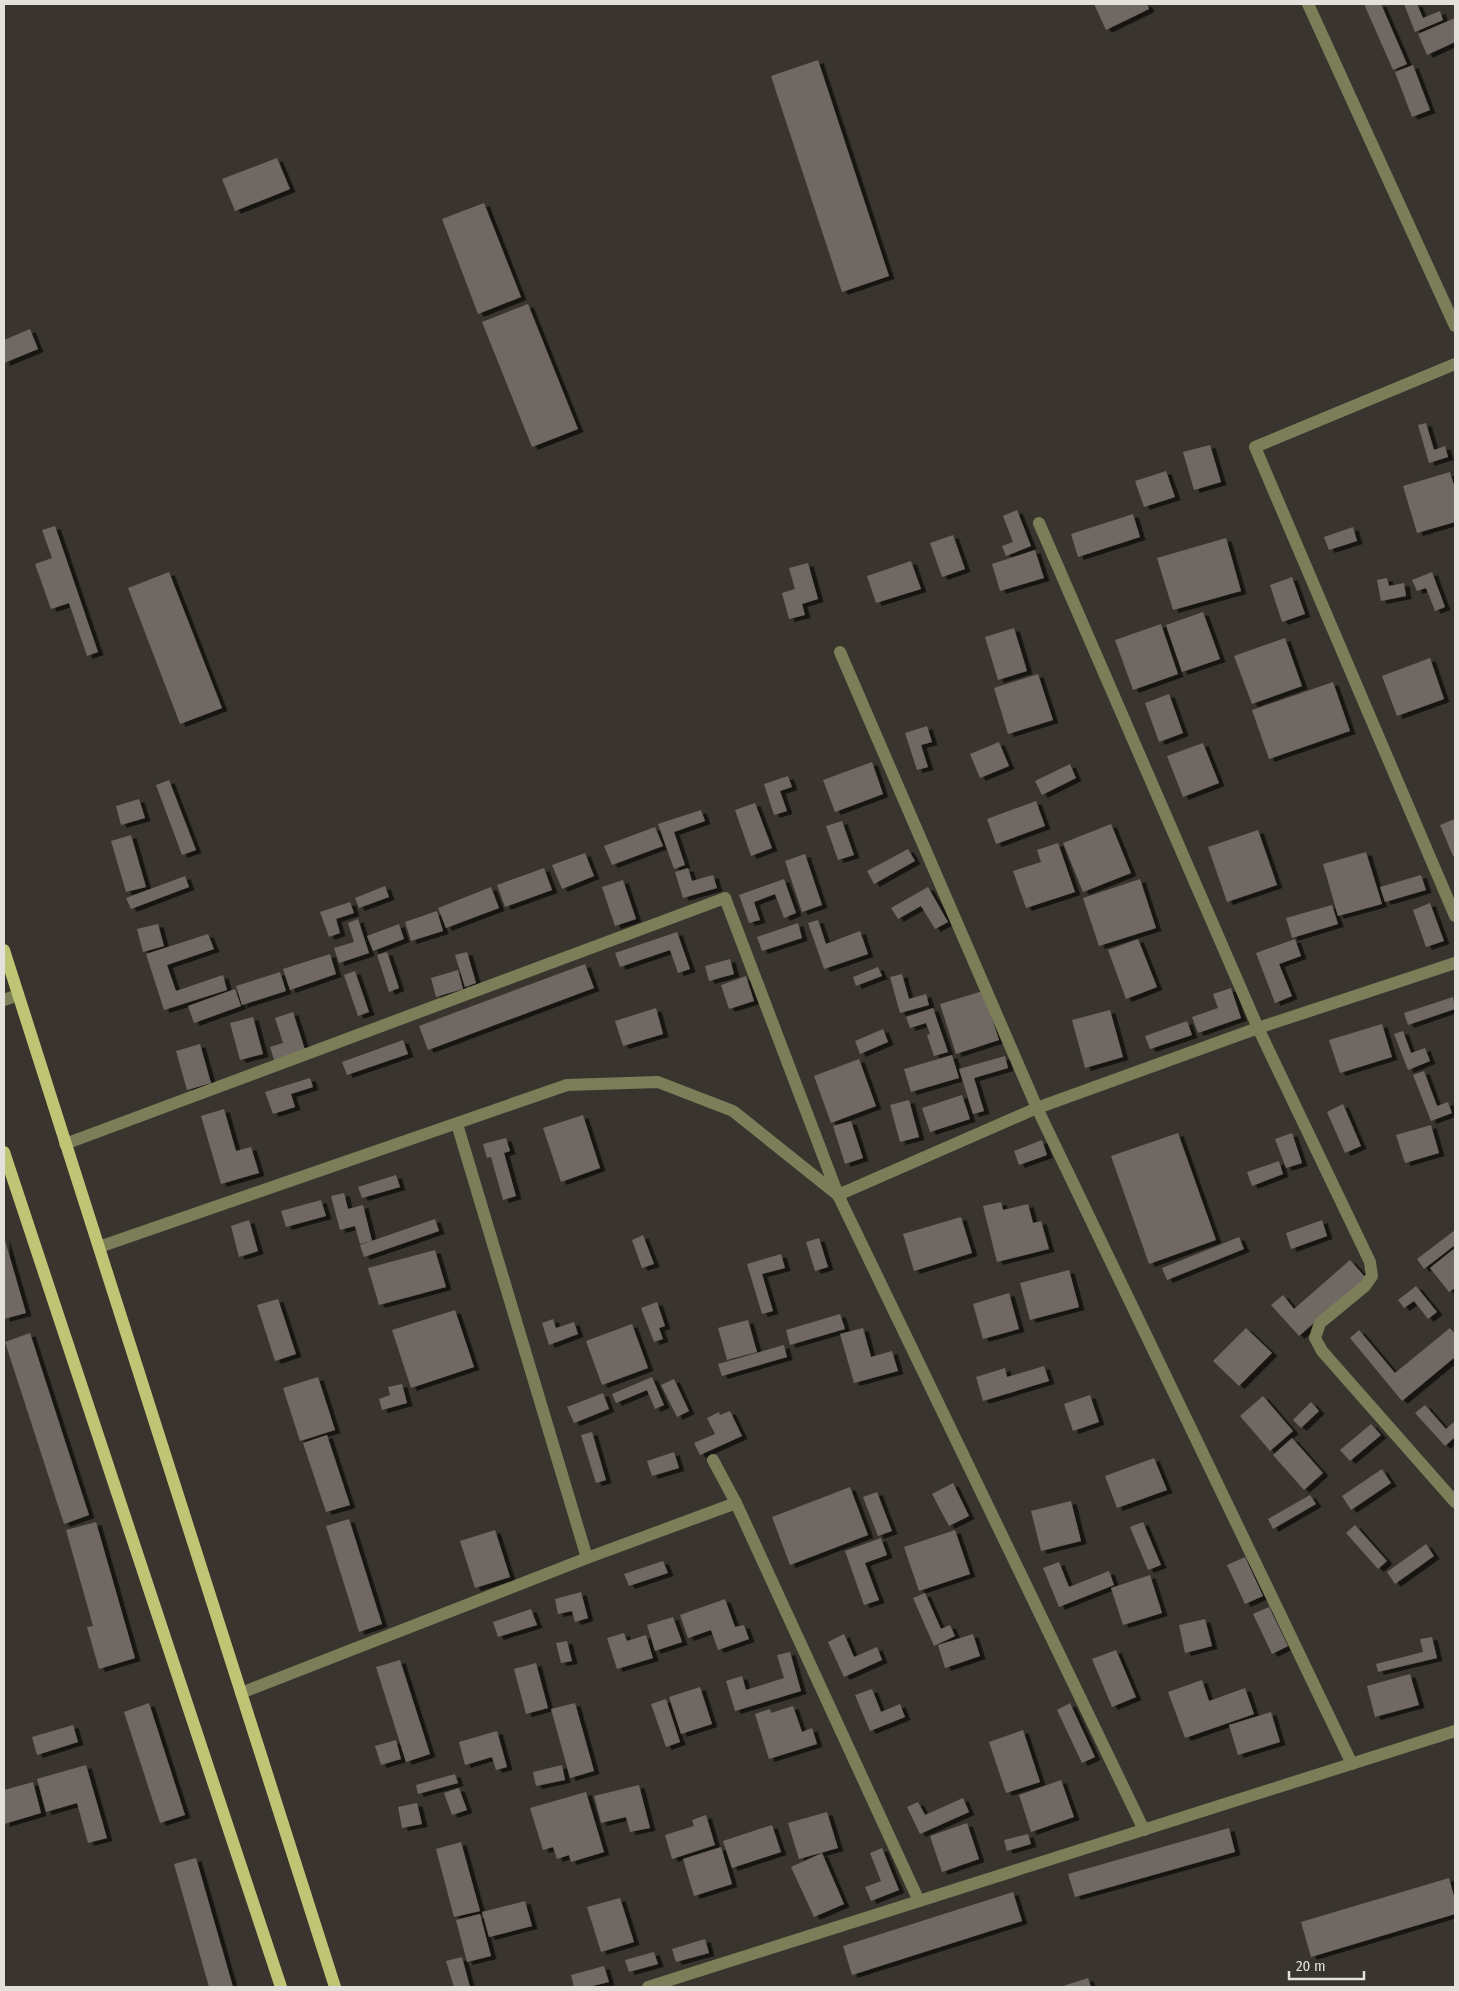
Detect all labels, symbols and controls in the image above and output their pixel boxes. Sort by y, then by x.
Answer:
scale bar [1289,1948,1364,1980]
text: 20 m [1296,1957,1326,1975]

